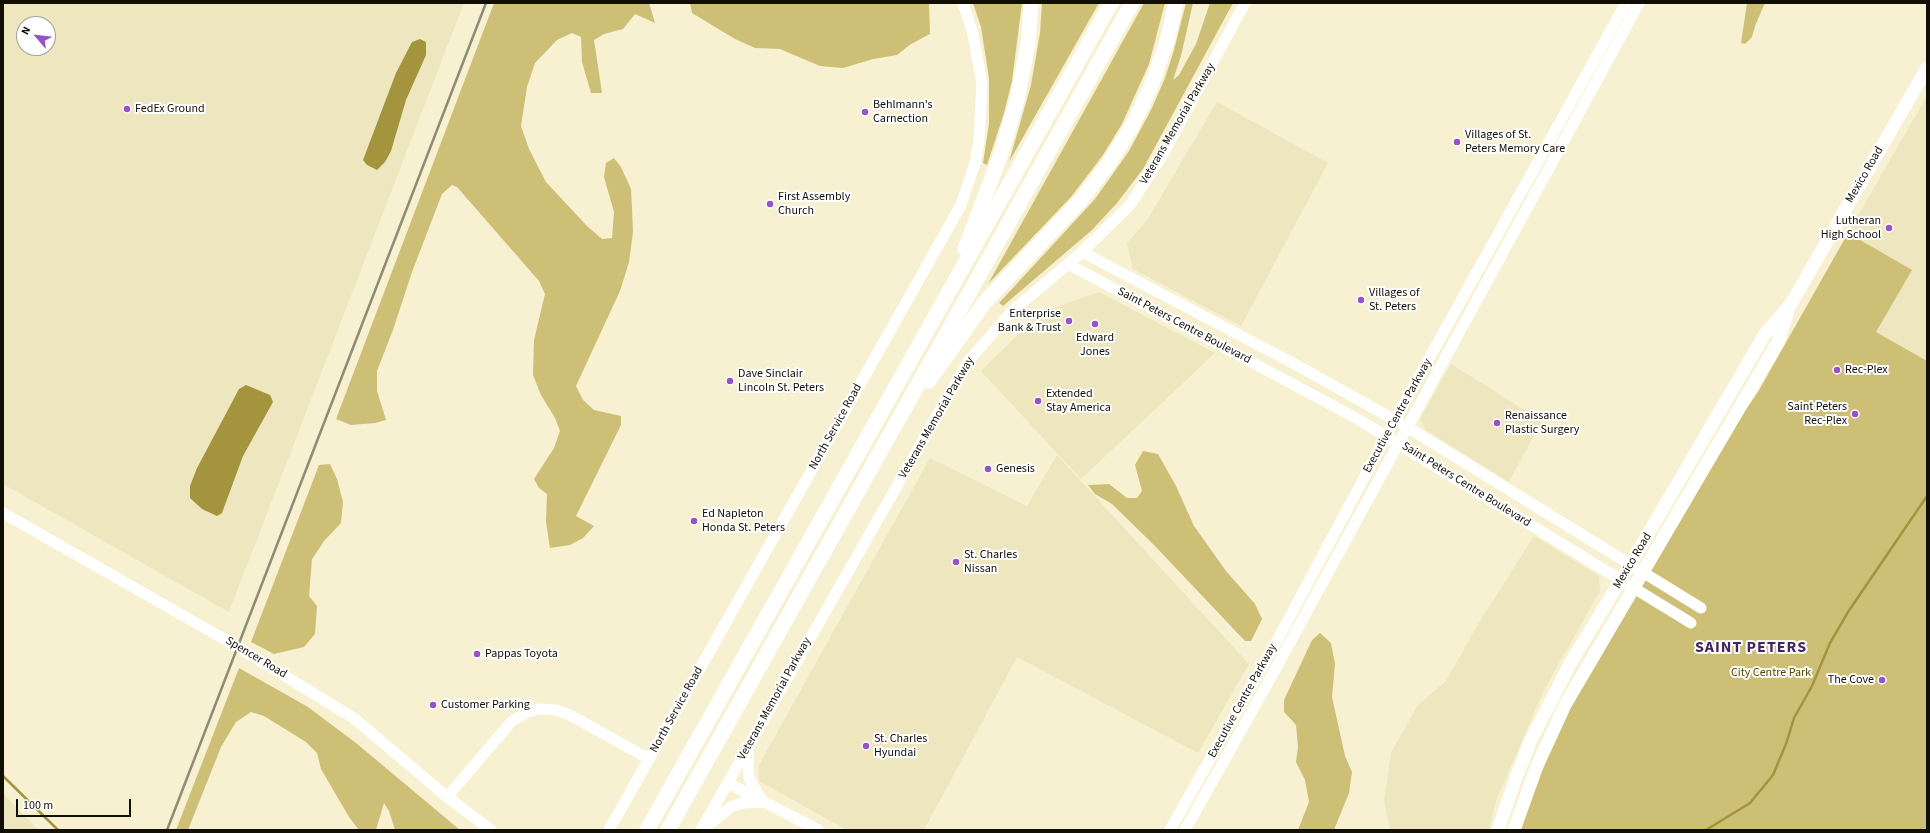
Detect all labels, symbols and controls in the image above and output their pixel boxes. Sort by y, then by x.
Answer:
north arrow [16,16,56,56]
text: N [18,24,34,37]
street label: Veterans Memorial Parkway [1137,61,1219,187]
place label: Behlmann's Carnection [873,98,932,126]
place label: FedEx Ground [135,102,205,116]
marker: FedEx Ground [122,104,132,114]
marker: Behlmann's Carnection [860,107,870,117]
place label: Villages of St. Peters Memory Care [1465,128,1565,156]
marker: Villages of St. Peters Memory Care [1452,137,1462,147]
street label: Mexico Road [1843,144,1887,206]
place label: First Assembly Church [778,190,850,218]
marker: First Assembly Church [765,199,775,209]
place label: Lutheran High School [1821,214,1881,242]
marker: Lutheran High School [1884,223,1894,233]
street label: Saint Peters Centre Boulevard [1115,285,1253,367]
place label: Villages of St. Peters [1369,286,1420,314]
marker: Villages of St. Peters [1356,295,1366,305]
place label: Enterprise Bank & Trust [998,307,1061,335]
marker: Enterprise Bank & Trust [1064,316,1074,326]
marker: Edward Jones [1090,319,1100,329]
place label: Edward Jones [1076,331,1114,359]
street label: Veterans Memorial Parkway [896,355,978,481]
street label: Executive Centre Parkway [1361,356,1435,476]
place label: Rec-Plex [1845,363,1888,377]
marker: Rec-Plex [1832,365,1842,375]
place label: Dave Sinclair Lincoln St. Peters [738,367,824,395]
marker: Dave Sinclair Lincoln St. Peters [725,376,735,386]
street label: North Service Road [806,381,866,473]
place label: Extended Stay America [1046,387,1111,415]
marker: Extended Stay America [1033,396,1043,406]
place label: Saint Peters Rec-Plex [1787,400,1847,428]
place label: Renaissance Plastic Surgery [1505,409,1579,437]
marker: Saint Peters Rec-Plex [1850,409,1860,419]
marker: Renaissance Plastic Surgery [1492,418,1502,428]
street label: Saint Peters Centre Boulevard [1399,439,1533,531]
place label: Genesis [996,462,1035,476]
marker: Genesis [983,464,993,474]
place label: Ed Napleton Honda St. Peters [702,507,785,535]
marker: Ed Napleton Honda St. Peters [689,516,699,526]
street label: Mexico Road [1611,530,1655,592]
place label: St. Charles Nissan [964,548,1017,576]
marker: St. Charles Nissan [951,557,961,567]
street label: Spencer Road [223,634,289,682]
street label: Veterans Memorial Parkway [735,635,815,763]
district label: SAINT PETERS [1695,638,1807,658]
street label: Executive Centre Parkway [1206,641,1280,761]
place label: Pappas Toyota [485,647,558,661]
marker: Pappas Toyota [472,649,482,659]
street label: North Service Road [647,664,707,756]
park label: City Centre Park [1731,666,1811,680]
place label: The Cove [1828,673,1874,687]
marker: The Cove [1877,675,1887,685]
place label: Customer Parking [441,698,530,712]
marker: Customer Parking [428,700,438,710]
place label: St. Charles Hyundai [874,732,927,760]
marker: St. Charles Hyundai [861,741,871,751]
scale bar [18,791,133,817]
text: 100 m [23,797,53,814]

